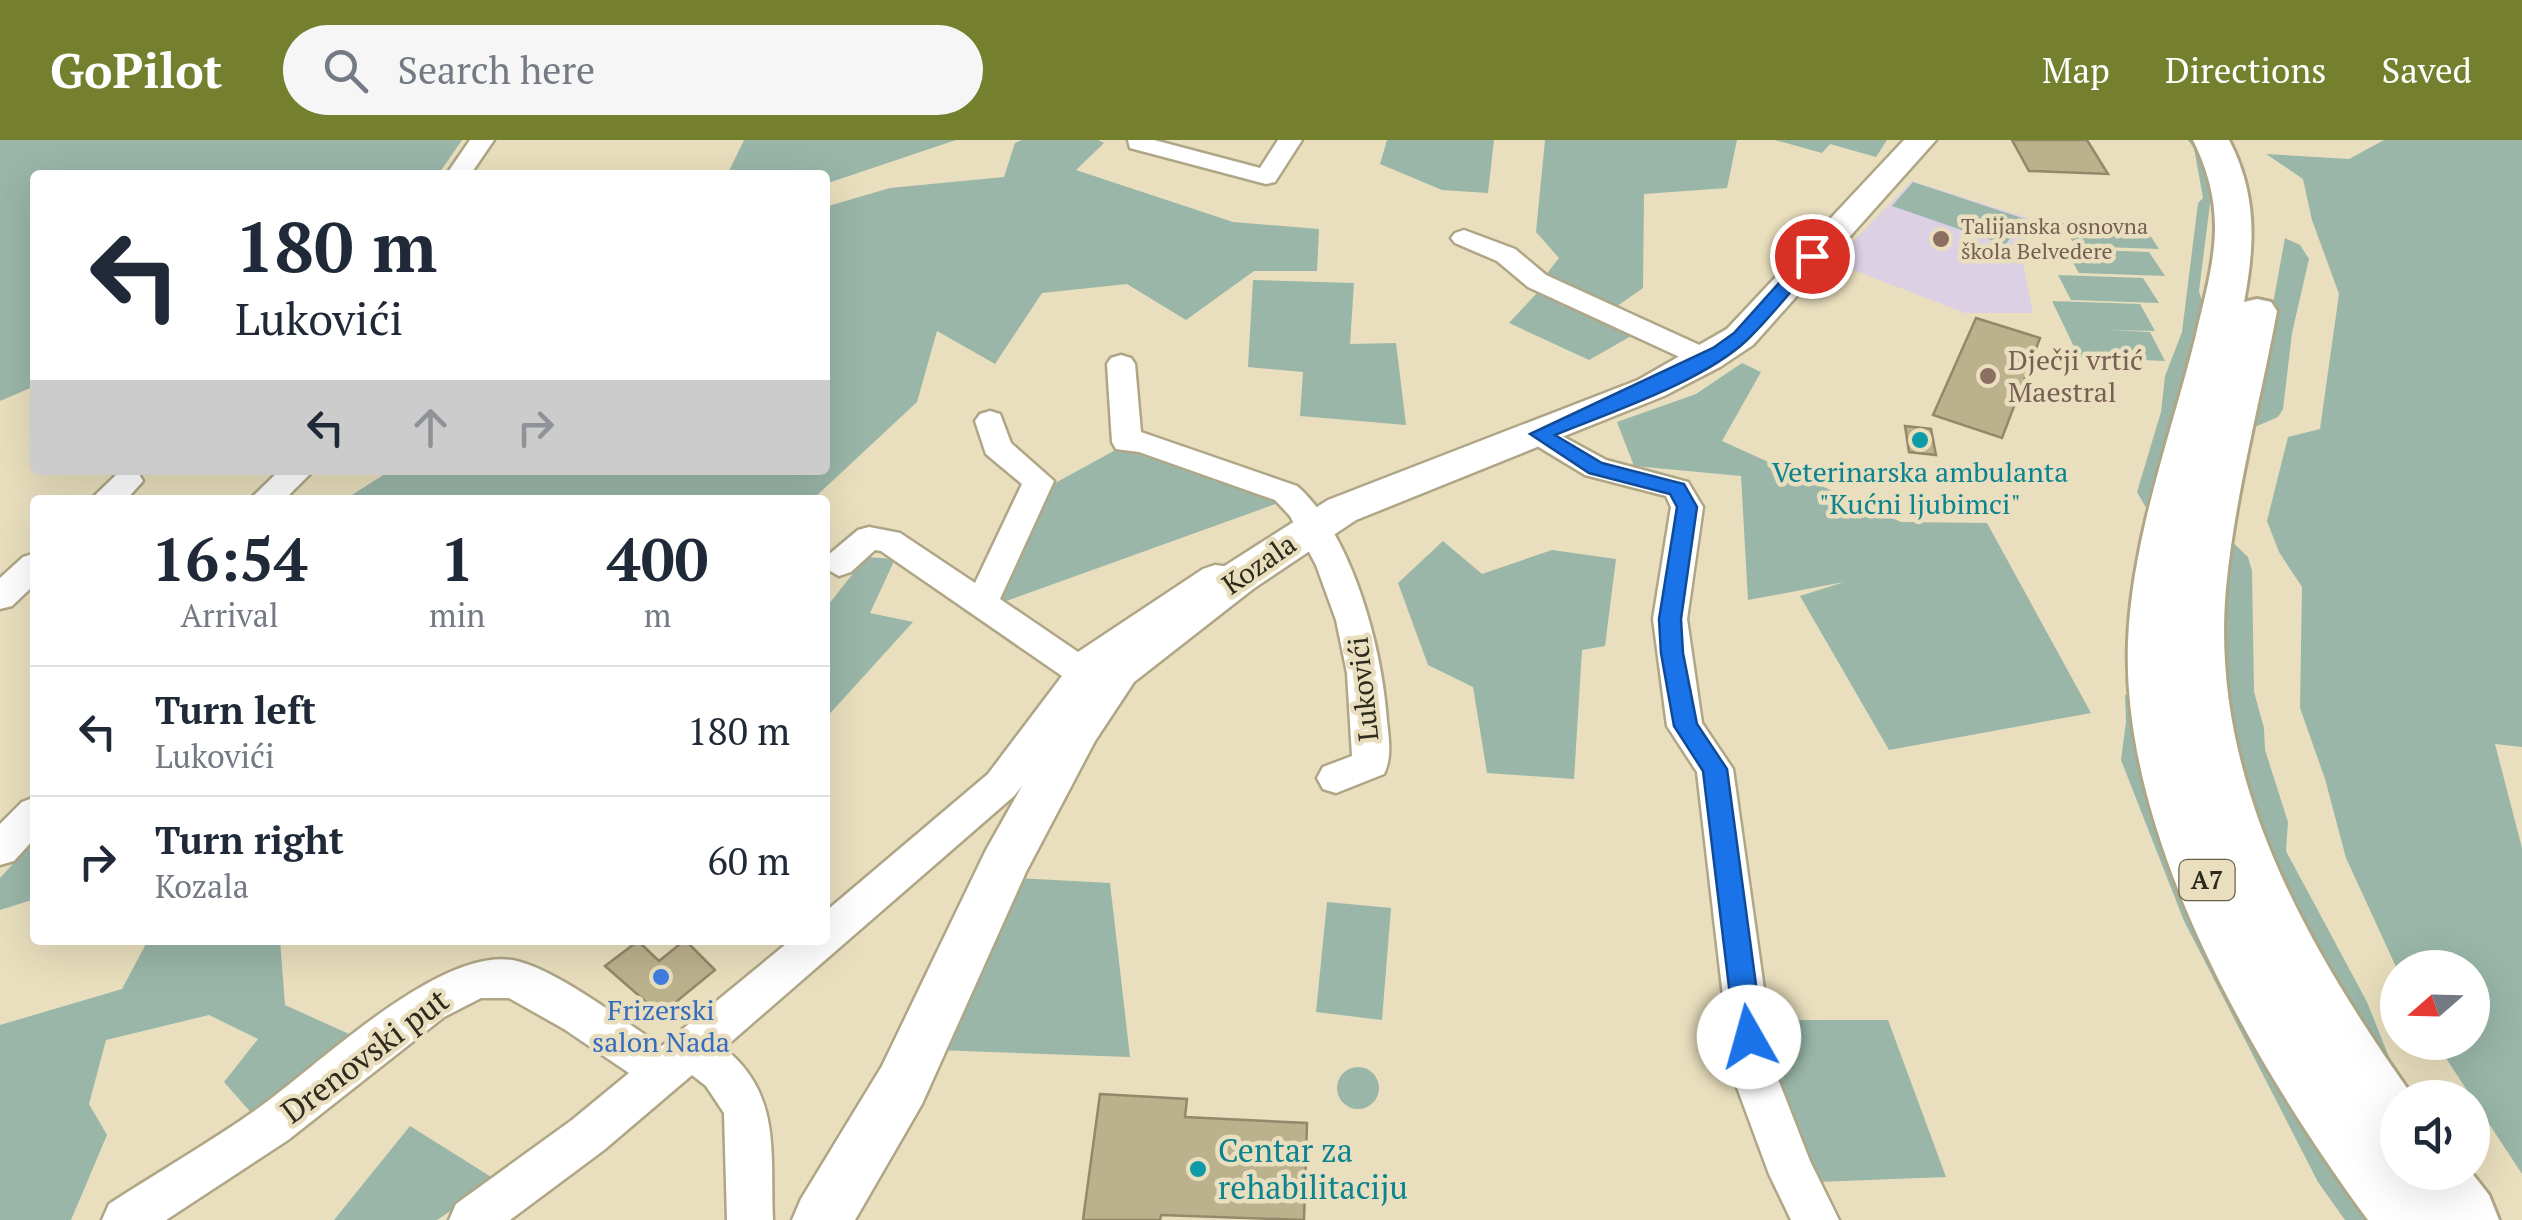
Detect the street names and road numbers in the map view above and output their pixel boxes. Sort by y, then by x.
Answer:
street label: Kozala [1214,525,1303,602]
street label: Lukovići [1339,635,1386,743]
road number: A7 [2180,860,2234,900]
street label: Drenovski put [272,978,457,1132]

